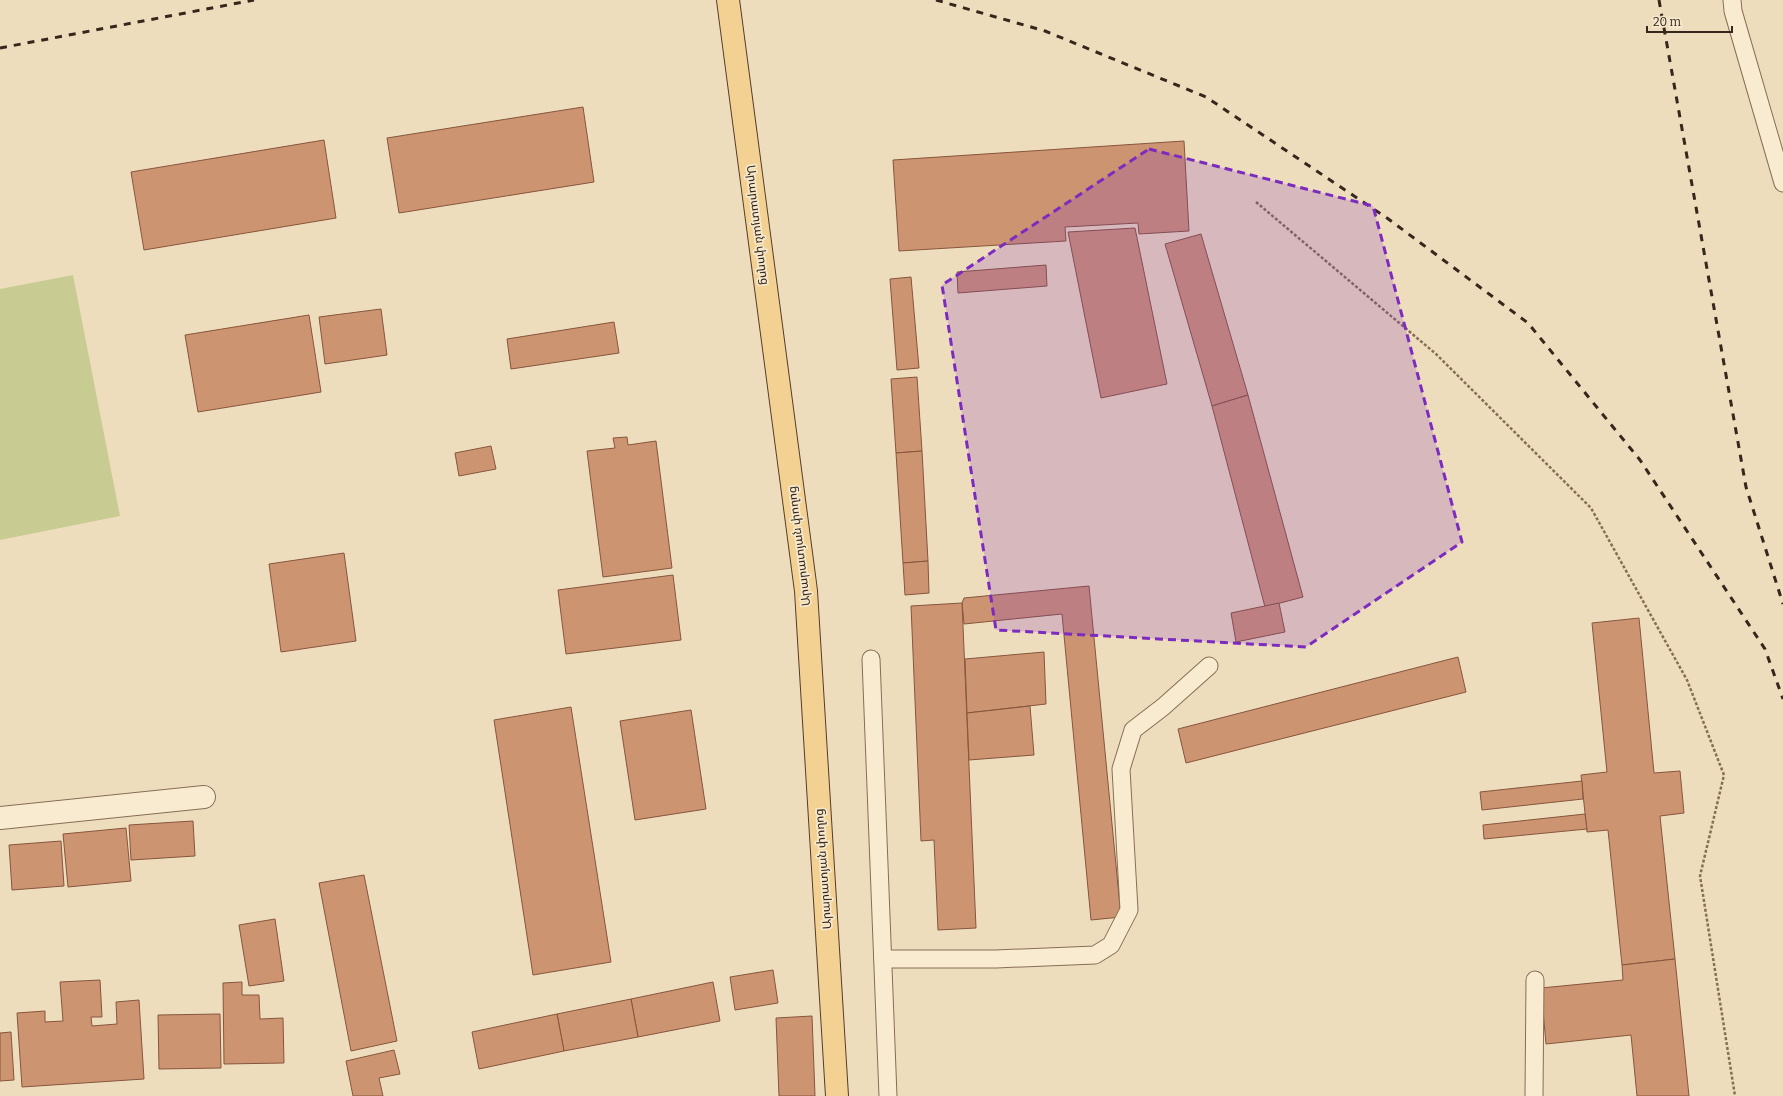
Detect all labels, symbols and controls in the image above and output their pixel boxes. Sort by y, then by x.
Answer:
scale bar [1647,8,1732,34]
text: 20 m [1653,15,1682,29]
street label: Արարատյան փողոց [744,164,772,286]
street label: Արարատյան փողոց [785,485,813,607]
street label: Արարատյան փողոց [812,808,834,930]

